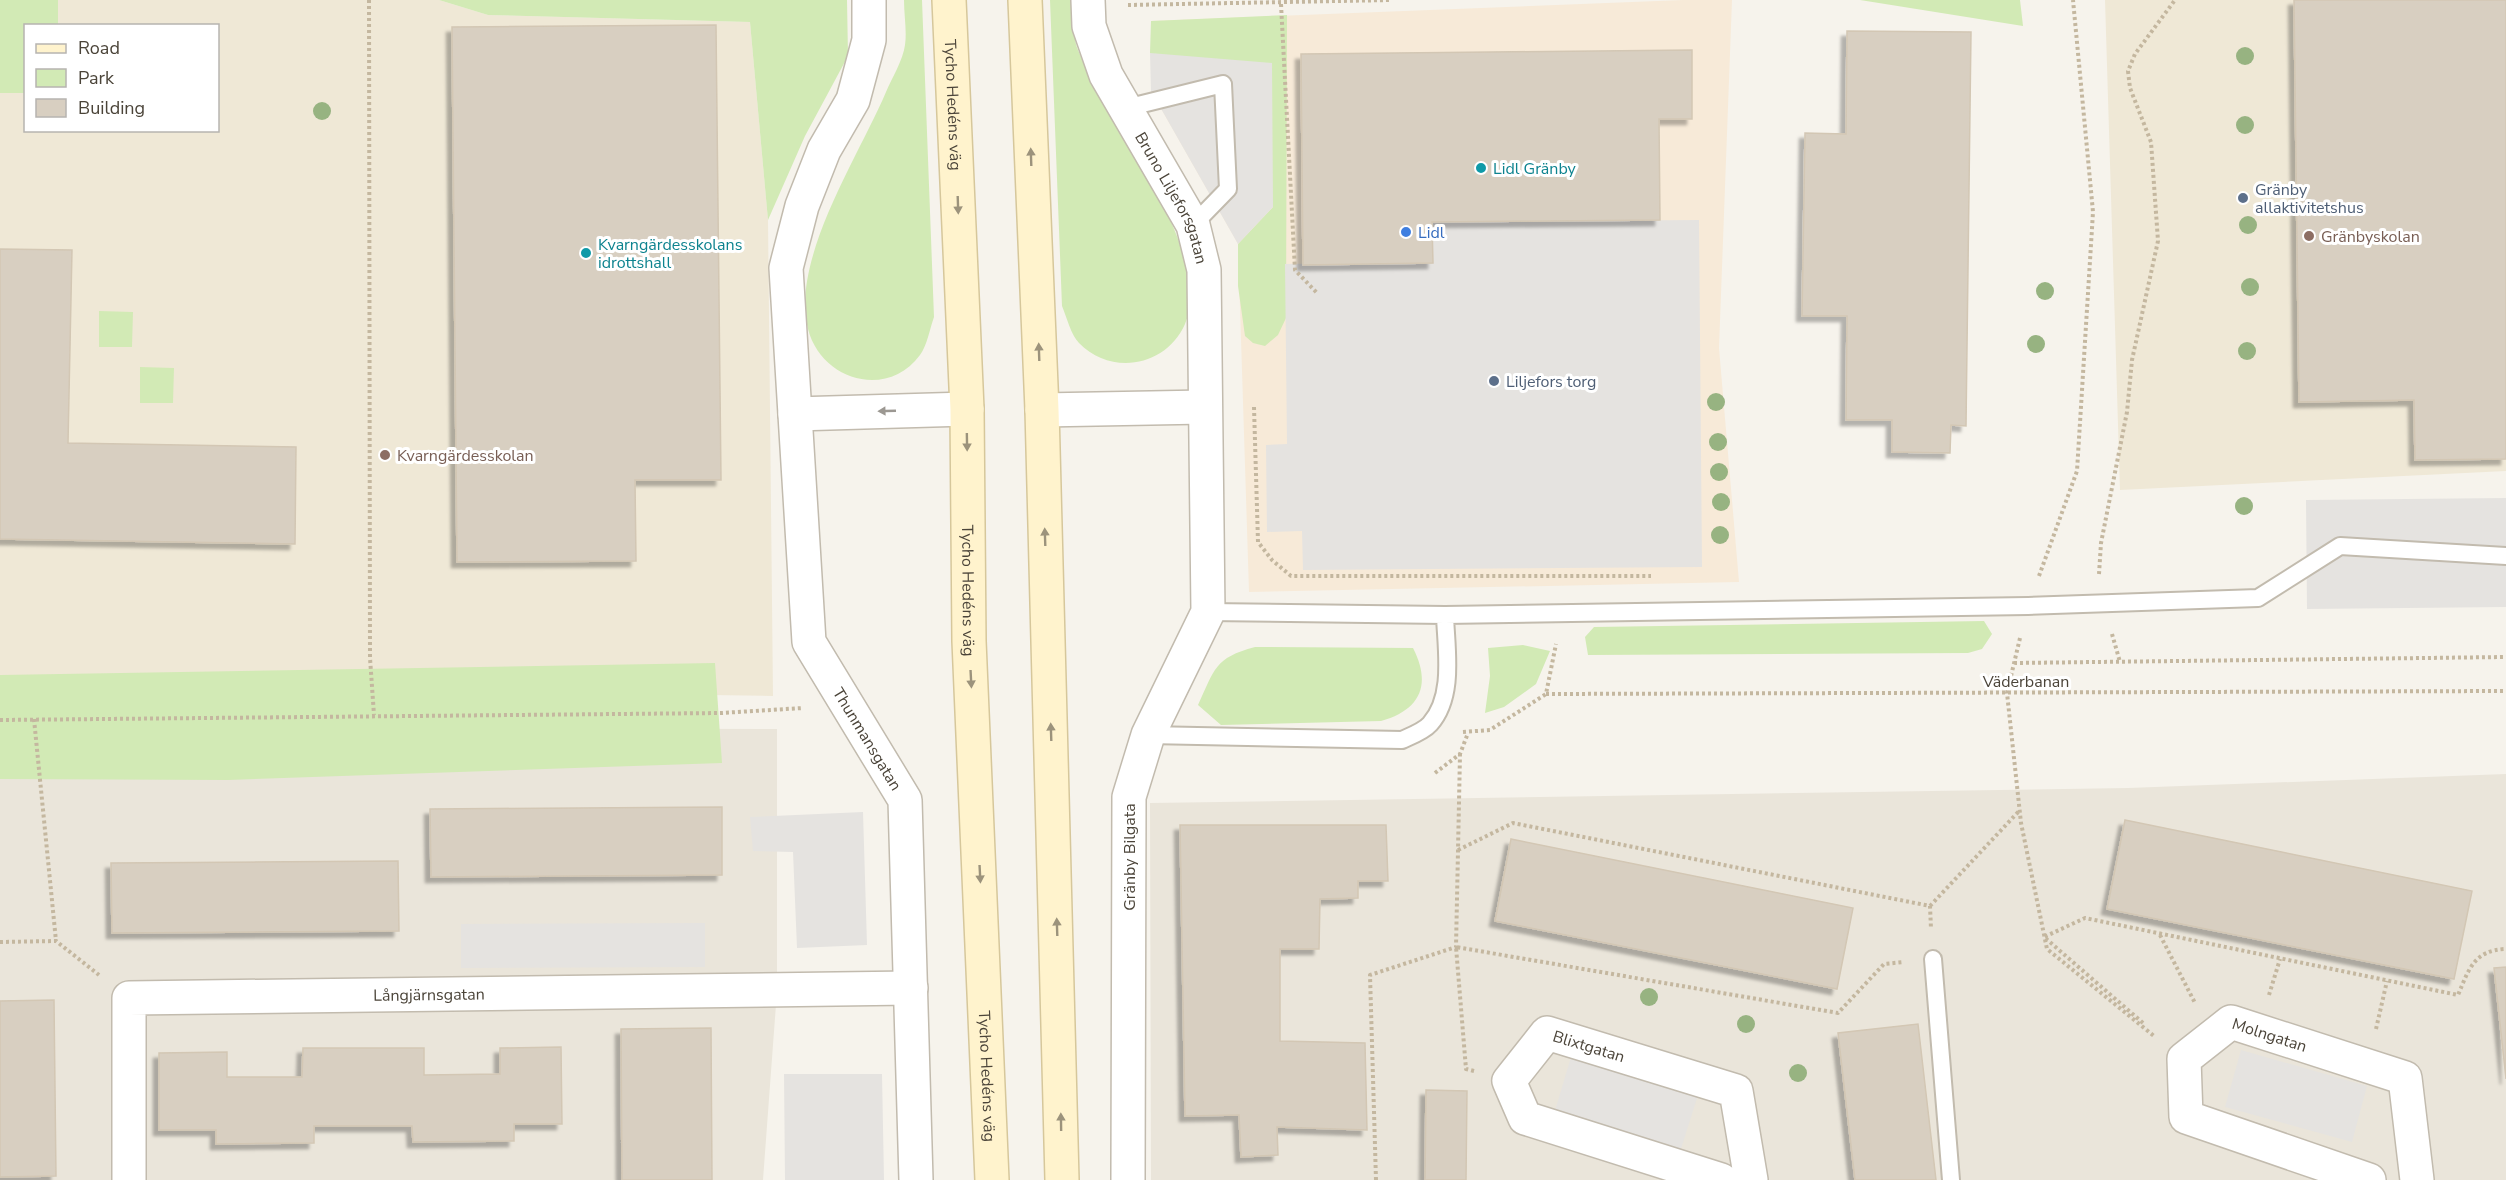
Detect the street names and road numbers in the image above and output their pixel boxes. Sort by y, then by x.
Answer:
street label: Tycho Hedéns väg [939,39,967,171]
street label: Bruno Liljeforsgatan [1129,128,1212,266]
street label: Tycho Hedéns väg [956,525,980,657]
street label: Väderbanan [1982,671,2069,693]
street label: Thunmansgatan [827,684,907,795]
street label: Gränby Bilgata [1119,803,1141,911]
street label: Långjärnsgatan [373,983,485,1007]
street label: Tycho Hedéns väg [973,1010,1000,1142]
street label: Molngatan [2229,1013,2310,1058]
street label: Blixtgatan [1550,1025,1627,1068]

